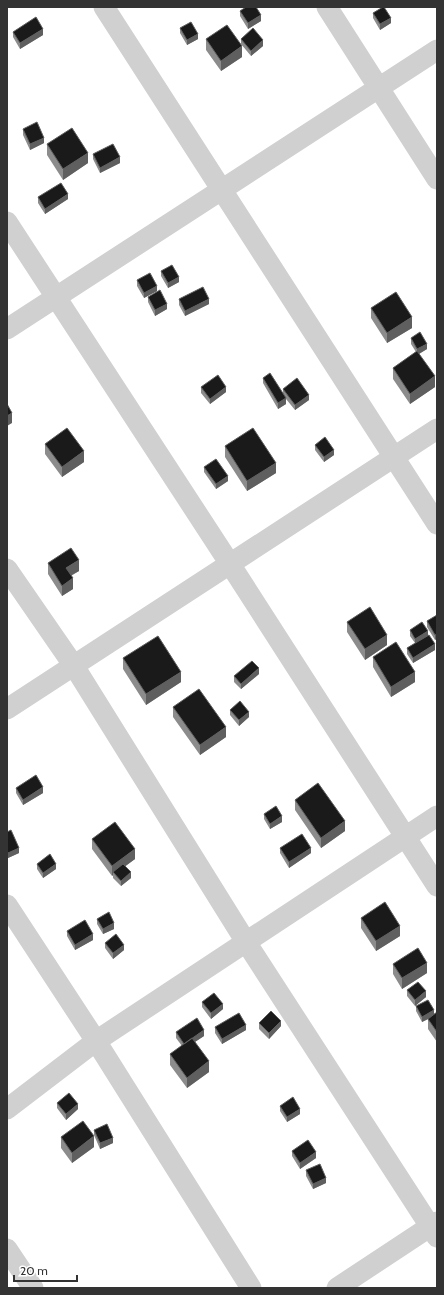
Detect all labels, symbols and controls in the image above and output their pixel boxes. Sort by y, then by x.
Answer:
scale bar [14,1257,77,1283]
text: 20 m [20,1263,48,1278]

